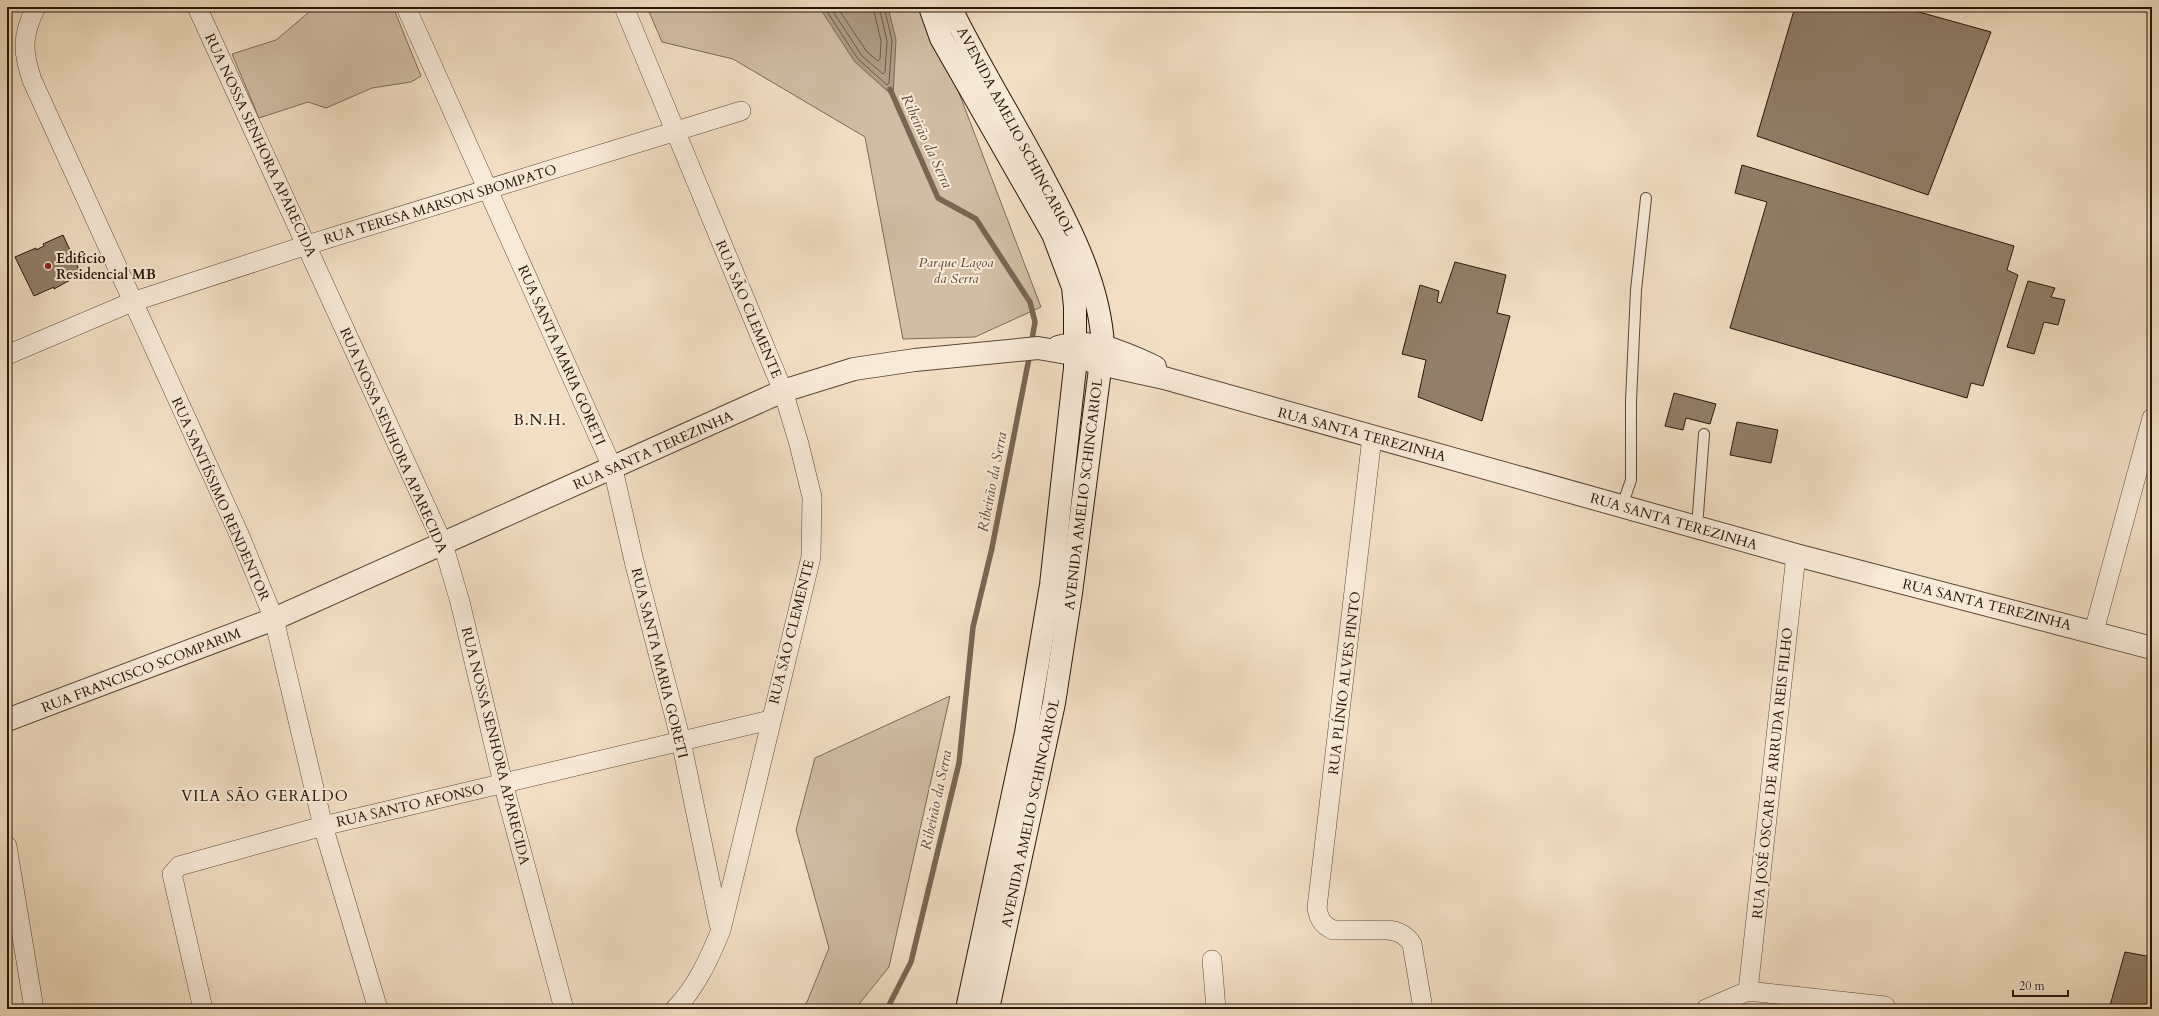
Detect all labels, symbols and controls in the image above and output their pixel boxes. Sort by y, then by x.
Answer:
street label: AVENIDA AMELIO SCHINCARIOL [952,24,1079,239]
street label: RUA NOSSA SENHORA APARECIDA [200,30,321,260]
water label: Ribeirão da Serra [896,91,958,192]
street label: RUA TERESA MARSON SBOMPATO [321,160,559,249]
street label: RUA SÃO CLEMENTE [711,237,786,381]
place label: Edifício Residencial MB [56,249,156,284]
park label: Parque Lagoa da Serra [919,253,993,288]
marker: Edifício Residencial MB [43,261,53,271]
street label: RUA SANTA MARIA GORETI [513,262,610,449]
street label: RUA NOSSA SENHORA APARECIDA [335,325,452,556]
street label: AVENIDA AMELIO SCHINCARIOL [1060,377,1107,611]
street label: RUA SANTÍSSIMO RENDENTOR [167,394,274,604]
street label: RUA SANTA TEREZINHA [1276,403,1448,466]
street label: RUA SANTA TEREZINHA [570,407,736,494]
district label: B.N.H. [514,410,566,430]
water label: Ribeirão da Serra [972,430,1012,534]
street label: RUA SANTA TEREZINHA [1588,488,1760,555]
street label: RUA SÃO CLEMENTE [764,558,819,706]
street label: RUA SANTA MARIA GORETI [627,566,692,761]
street label: RUA SANTA TEREZINHA [1900,574,2073,635]
street label: RUA PLÍNIO ALVES PINTO [1324,590,1365,776]
street label: RUA FRANCISCO SCOMPARIM [39,624,244,717]
street label: RUA NOSSA SENHORA APARECIDA [457,625,534,867]
street label: RUA JOSÉ OSCAR DE ARRUDA REIS FILHO [1748,626,1797,920]
street label: AVENIDA AMELIO SCHINCARIOL [997,696,1064,929]
water label: Ribeirão da Serra [916,748,956,852]
street label: RUA SANTO AFONSO [334,779,486,832]
district label: VILA SÃO GERALDO [181,786,349,806]
scale bar [2013,972,2068,998]
text: 20 m [2019,978,2046,994]

